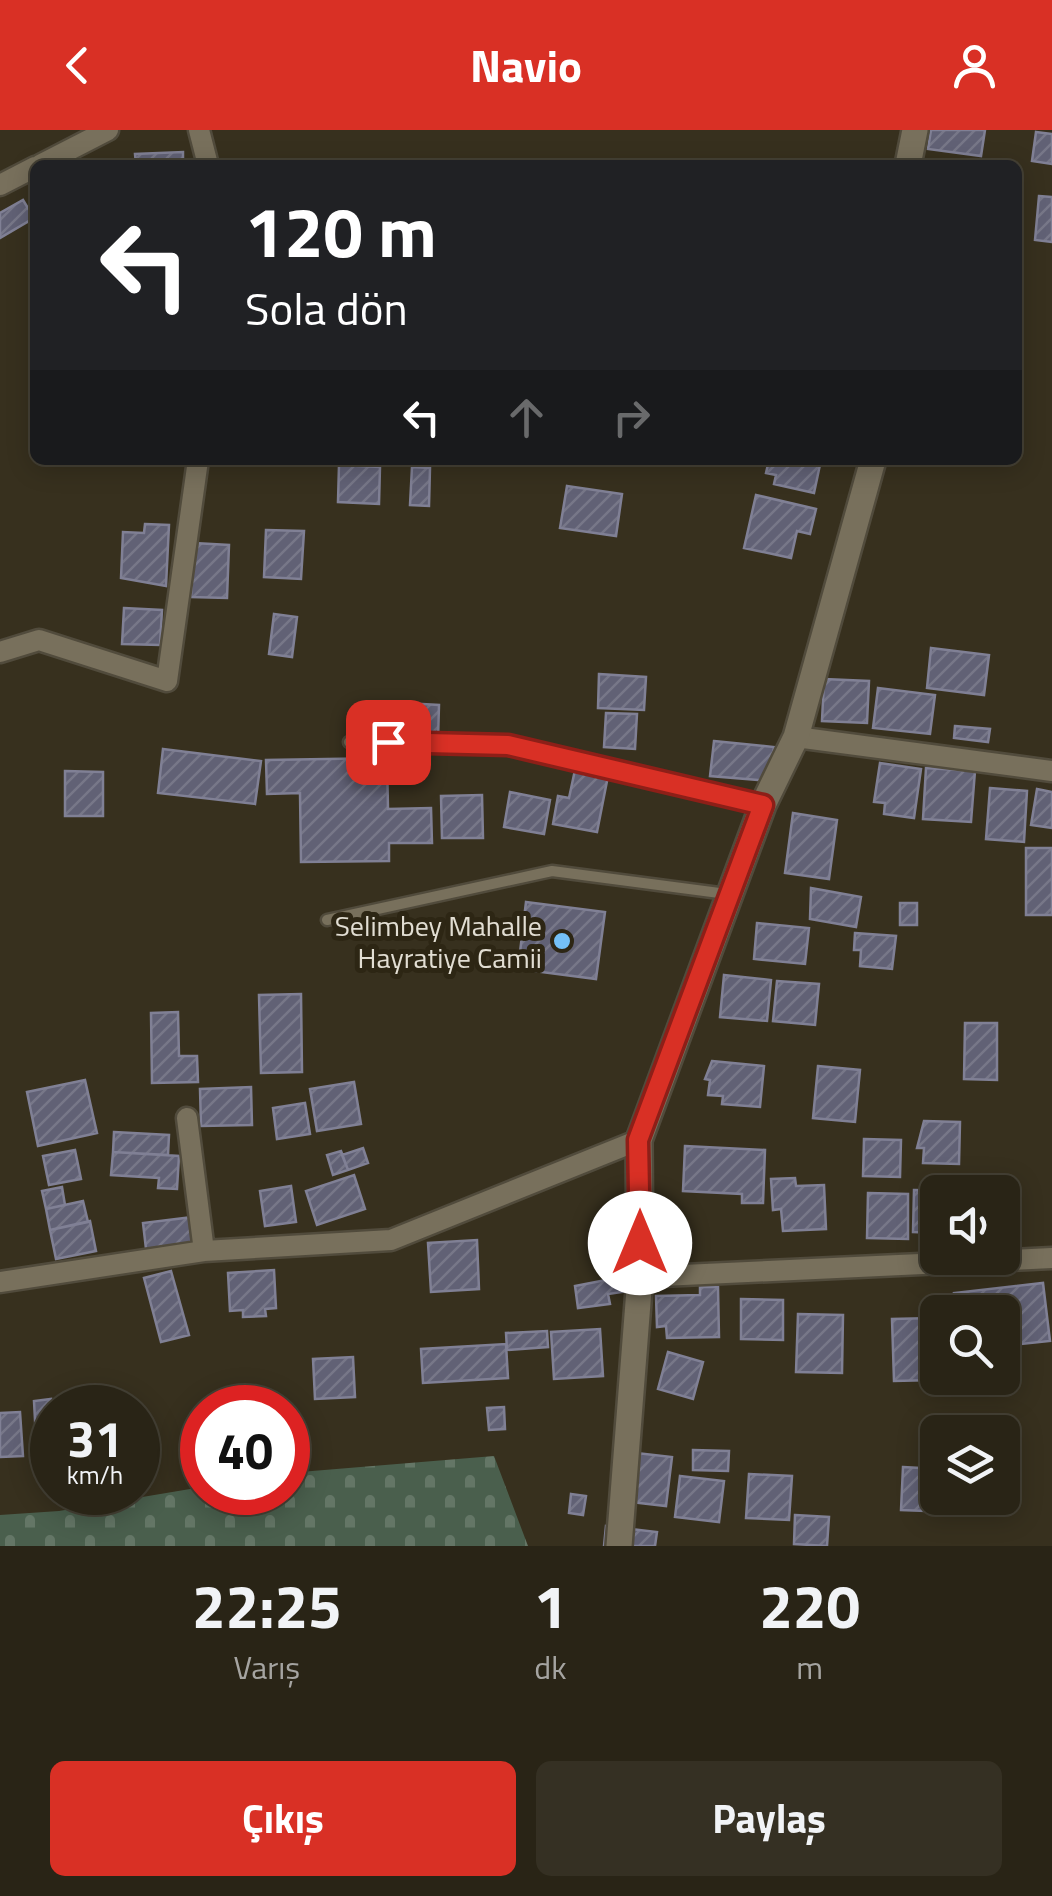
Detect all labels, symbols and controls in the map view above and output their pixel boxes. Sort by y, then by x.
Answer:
text: Navio [470,31,582,99]
icon: back [50,38,105,93]
icon: person [947,38,1002,93]
text: 120 m [245,178,437,284]
icon: left [80,200,210,330]
text: Sola dön [245,274,408,342]
icon: left [394,390,449,445]
icon: ahead [499,390,554,445]
icon: right [604,390,659,445]
pin [346,700,431,785]
icon: arrive [361,715,416,770]
place label: Selimbey Mahalle Hayratiye Camii [335,904,542,979]
marker: Selimbey Mahalle Hayratiye Camii [551,930,573,952]
map controls [920,1175,1020,1515]
button: sound [920,1175,1020,1275]
position arrow [588,1191,692,1295]
button: search [920,1295,1020,1395]
speed limit sign: 40 [180,1385,310,1515]
text: 31 [67,1400,123,1476]
button: layers [920,1415,1020,1515]
text: km/h [67,1456,123,1494]
text: 22:25 [192,1560,342,1651]
text: 1 [534,1560,567,1651]
text: 220 [759,1560,860,1651]
text: Varış [233,1643,300,1691]
text: dk [534,1643,567,1691]
text: m [796,1643,823,1691]
button: Çıkış [50,1761,516,1876]
button: Paylaş [536,1761,1002,1876]

